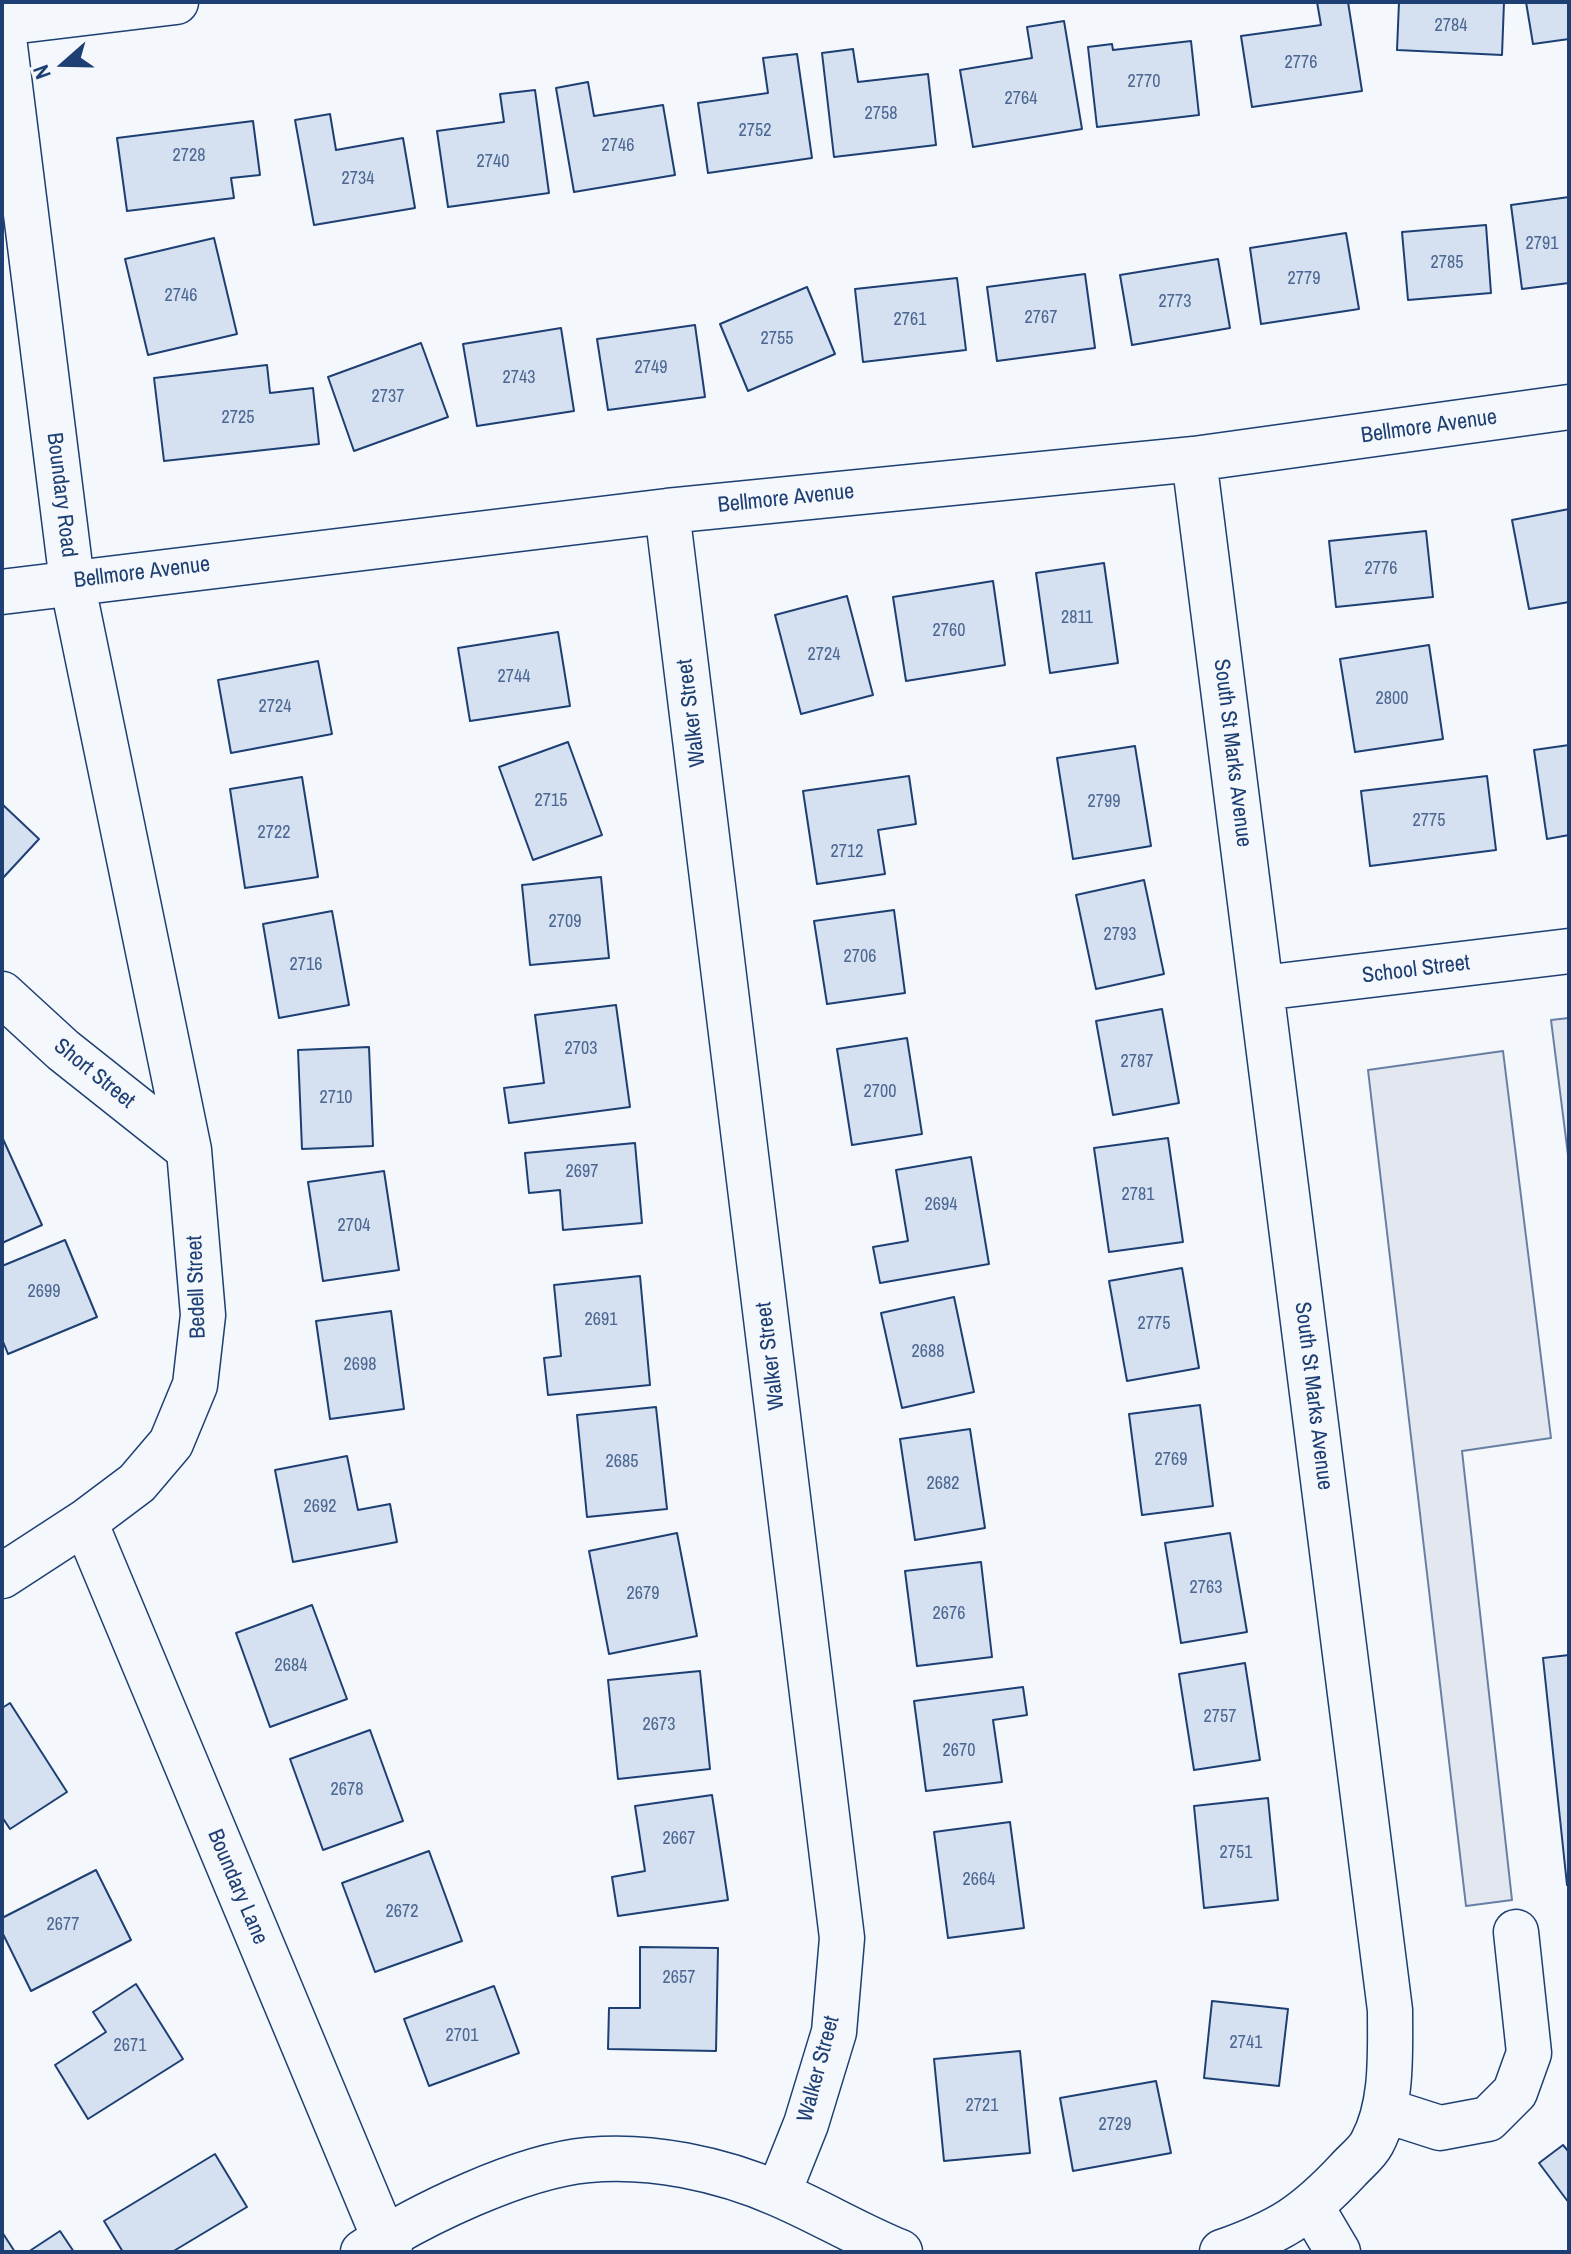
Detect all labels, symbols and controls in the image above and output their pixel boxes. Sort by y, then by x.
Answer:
house number: 2784 [1435,15,1467,37]
north arrow [24,24,104,104]
house number: 2776 [1285,52,1317,74]
text: N [25,61,58,83]
house number: 2770 [1128,71,1160,93]
house number: 2764 [1005,88,1037,110]
house number: 2758 [865,103,897,125]
house number: 2752 [739,120,771,142]
house number: 2746 [602,135,634,157]
house number: 2728 [173,145,205,167]
house number: 2740 [477,151,509,173]
house number: 2734 [342,168,374,190]
house number: 2791 [1526,233,1558,255]
house number: 2785 [1431,252,1463,274]
house number: 2779 [1288,268,1320,290]
house number: 2746 [165,285,197,307]
house number: 2773 [1159,291,1191,313]
house number: 2767 [1025,307,1057,329]
house number: 2761 [894,309,926,331]
house number: 2755 [761,328,793,350]
house number: 2749 [635,357,667,379]
house number: 2743 [503,367,535,389]
house number: 2737 [372,386,404,408]
street label: Bellmore Avenue [1359,404,1499,450]
house number: 2725 [222,407,254,429]
street label: Boundary Road [40,431,82,559]
street label: Bellmore Avenue [716,479,856,519]
street label: Bellmore Avenue [72,552,212,594]
house number: 2776 [1365,558,1397,580]
house number: 2811 [1061,607,1093,629]
house number: 2760 [933,620,965,642]
house number: 2724 [808,644,840,666]
street label: Walker Street [672,657,712,769]
street label: South St Marks Avenue [1207,657,1257,849]
house number: 2744 [498,666,530,688]
house number: 2800 [1376,688,1408,710]
house number: 2724 [259,696,291,718]
house number: 2715 [535,790,567,812]
house number: 2799 [1088,791,1120,813]
house number: 2775 [1413,810,1445,832]
house number: 2722 [258,822,290,844]
house number: 2712 [831,841,863,863]
house number: 2709 [549,911,581,933]
house number: 2793 [1104,924,1136,946]
house number: 2706 [844,946,876,968]
street label: School Street [1361,950,1471,990]
house number: 2716 [290,954,322,976]
street label: Short Street [48,1033,140,1115]
house number: 2703 [565,1038,597,1060]
house number: 2787 [1121,1051,1153,1073]
house number: 2700 [864,1081,896,1103]
house number: 2710 [320,1087,352,1109]
house number: 2697 [566,1161,598,1183]
house number: 2781 [1122,1184,1154,1206]
house number: 2694 [925,1194,957,1216]
house number: 2704 [338,1215,370,1237]
street label: Bedell Street [182,1235,212,1339]
house number: 2699 [28,1281,60,1303]
street label: Walker Street [751,1300,791,1412]
street label: South St Marks Avenue [1288,1300,1338,1492]
house number: 2691 [585,1309,617,1331]
house number: 2775 [1138,1313,1170,1335]
house number: 2688 [912,1341,944,1363]
house number: 2698 [344,1354,376,1376]
house number: 2769 [1155,1449,1187,1471]
house number: 2685 [606,1451,638,1473]
house number: 2682 [927,1473,959,1495]
house number: 2692 [304,1496,336,1518]
house number: 2763 [1190,1577,1222,1599]
house number: 2679 [627,1583,659,1605]
house number: 2676 [933,1603,965,1625]
house number: 2684 [275,1655,307,1677]
house number: 2757 [1204,1706,1236,1728]
house number: 2673 [643,1714,675,1736]
house number: 2670 [943,1740,975,1762]
house number: 2678 [331,1779,363,1801]
street label: Boundary Lane [201,1826,273,1948]
house number: 2667 [663,1828,695,1850]
house number: 2751 [1220,1842,1252,1864]
house number: 2664 [963,1869,995,1891]
house number: 2672 [386,1901,418,1923]
house number: 2677 [47,1914,79,1936]
house number: 2657 [663,1967,695,1989]
street label: Walker Street [792,2013,846,2125]
house number: 2701 [446,2025,478,2047]
house number: 2741 [1230,2032,1262,2054]
house number: 2671 [114,2035,146,2057]
house number: 2721 [966,2095,998,2117]
house number: 2729 [1099,2114,1131,2136]

